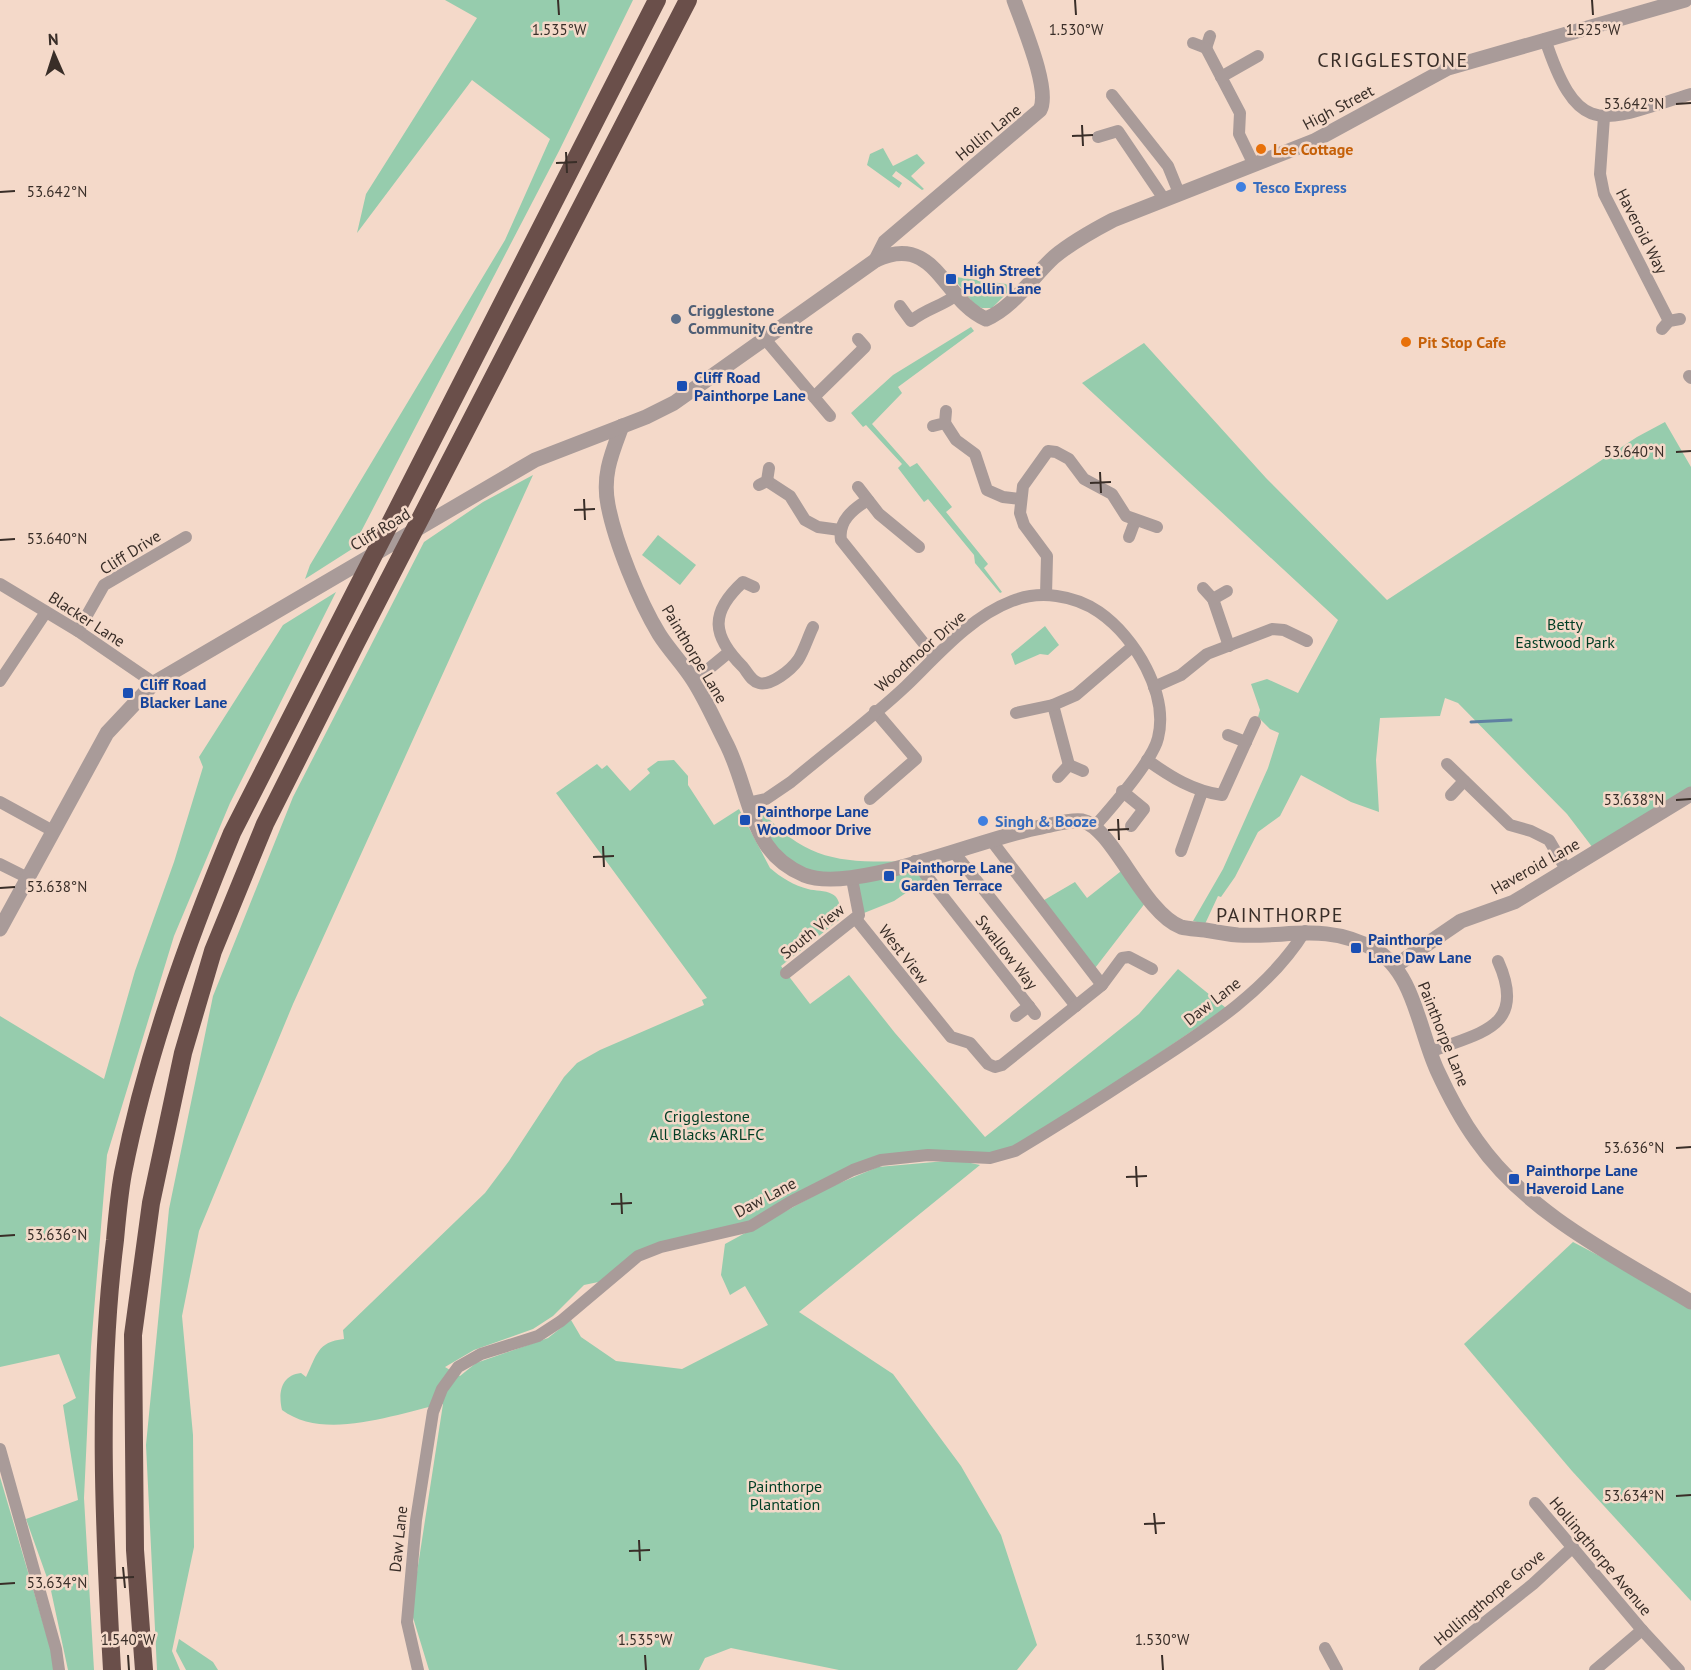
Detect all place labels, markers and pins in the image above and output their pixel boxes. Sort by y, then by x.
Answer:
place label: Lee Cottage [1273,139,1353,159]
marker: Lee Cottage [1254,142,1268,156]
place label: Tesco Express [1253,177,1347,197]
marker: Tesco Express [1234,180,1248,194]
place label: High Street Hollin Lane [963,260,1042,298]
marker: High Street Hollin Lane [944,272,958,286]
place label: Crigglestone Community Centre [688,300,813,338]
marker: Crigglestone Community Centre [669,312,683,326]
place label: Pit Stop Cafe [1418,332,1506,352]
marker: Pit Stop Cafe [1399,335,1413,349]
place label: Cliff Road Painthorpe Lane [694,367,806,405]
marker: Cliff Road Painthorpe Lane [675,379,689,393]
place label: Cliff Road Blacker Lane [140,674,228,712]
marker: Cliff Road Blacker Lane [121,686,135,700]
place label: Painthorpe Lane Woodmoor Drive [757,801,871,839]
place label: Singh & Booze [995,811,1097,831]
marker: Painthorpe Lane Woodmoor Drive [738,813,752,827]
marker: Singh & Booze [976,814,990,828]
place label: Painthorpe Lane Garden Terrace [901,857,1013,895]
marker: Painthorpe Lane Garden Terrace [882,869,896,883]
place label: Painthorpe Lane Daw Lane [1368,929,1472,967]
marker: Painthorpe Lane Daw Lane [1349,941,1363,955]
place label: Painthorpe Lane Haveroid Lane [1526,1160,1638,1198]
marker: Painthorpe Lane Haveroid Lane [1507,1172,1521,1186]

